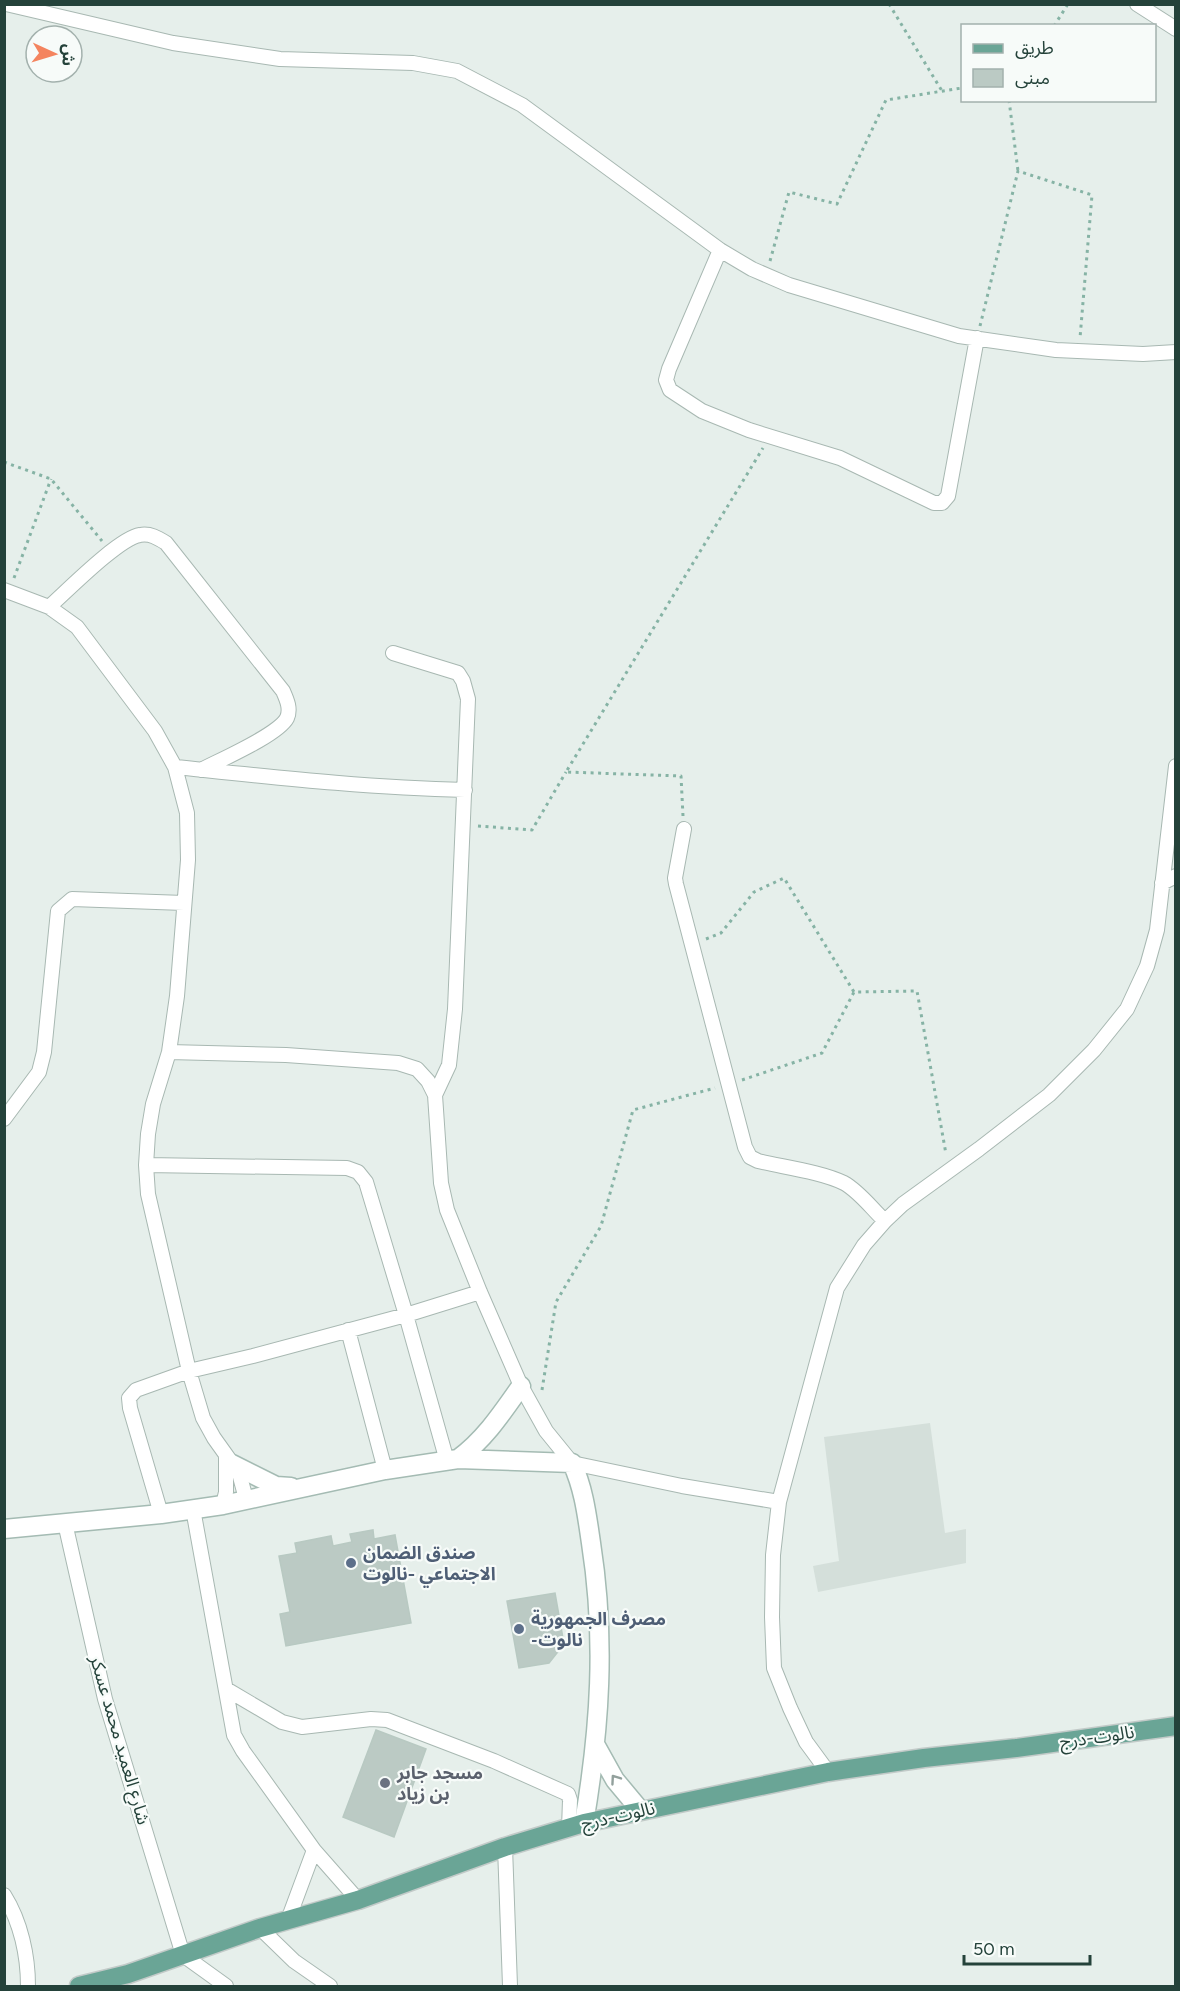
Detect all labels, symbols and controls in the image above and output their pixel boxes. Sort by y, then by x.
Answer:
north arrow [24,24,84,84]
legend [961,24,1156,102]
text: طريق [1015,37,1054,59]
text: ش [58,43,79,67]
text: مبنى [1015,67,1050,89]
place label: صندق الضمان الاجتماعي -نالوت [363,1542,496,1588]
marker: صندق الضمان الاجتماعي -نالوت [344,1556,358,1570]
place label: مصرف الجمهورية -نالوت [531,1608,666,1651]
marker: مصرف الجمهورية -نالوت [512,1622,526,1636]
street label: شارع العميد محمد عسكر [82,1652,155,1828]
street label: نالوت-درج [1058,1721,1136,1755]
place label: مسجد جابر بن زياد [396,1762,483,1805]
one-way arrow [611,1775,622,1786]
marker: مسجد جابر بن زياد [378,1776,392,1790]
street label: نالوت-درج [579,1797,658,1837]
scale bar [964,1928,1090,1966]
text: 50 m [973,1938,1015,1960]

